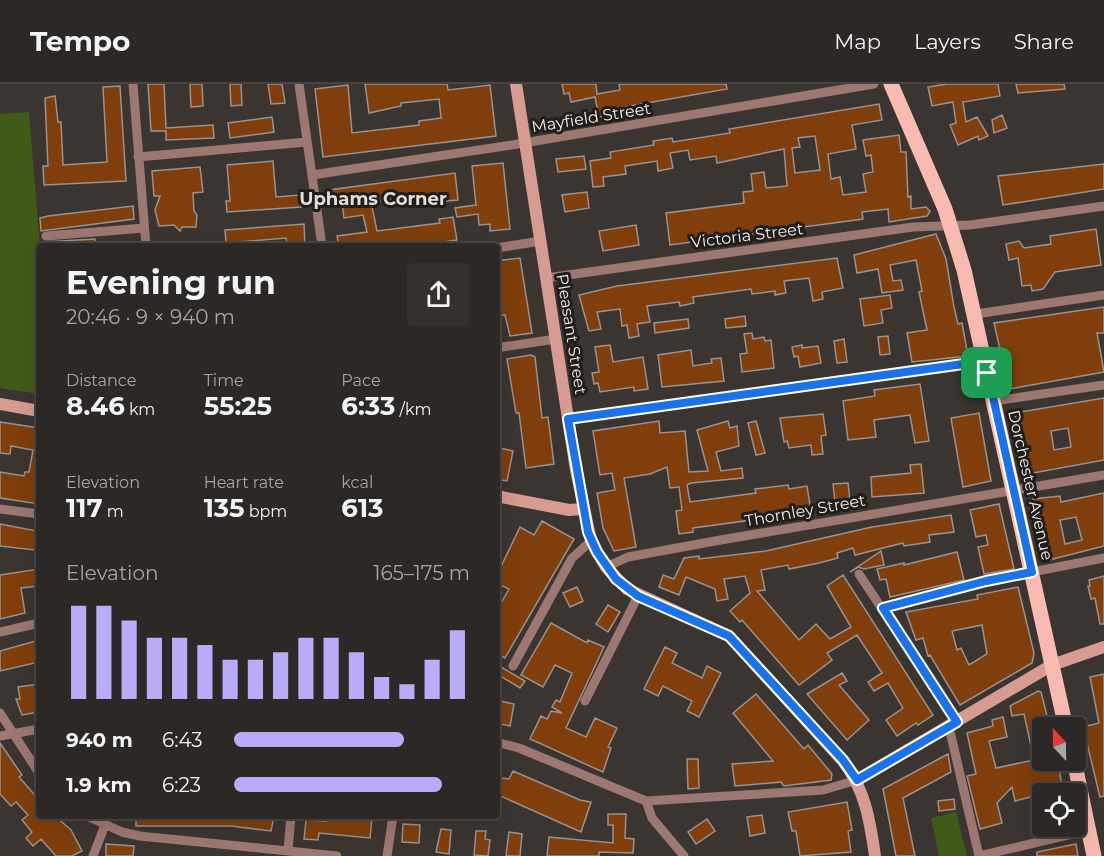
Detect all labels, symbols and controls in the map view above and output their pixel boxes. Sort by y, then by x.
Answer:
text: Tempo [30,24,130,58]
text: Map [834,29,881,54]
text: Layers [914,29,981,54]
text: Share [1014,29,1074,54]
street label: Mayfield Street [530,99,652,136]
district label: Uphams Corner [299,188,447,210]
street label: Victoria Street [690,219,805,252]
text: Evening run [66,262,276,302]
button: share [407,263,470,326]
street label: Pleasant Street [553,272,590,396]
text: 20:46 · 9 × 940 m [66,305,235,329]
pin [961,347,1012,398]
icon: arrive [970,356,1003,389]
text: Distance [66,371,136,390]
text: Time [204,371,244,390]
text: Pace [341,371,381,390]
text: 8.46 [66,390,125,422]
text: 55:25 [204,390,272,422]
text: 6:33 [341,390,395,422]
text: km [125,400,155,419]
text: /km [395,400,431,419]
street label: Dorchester Avenue [1004,408,1057,562]
text: Elevation [66,473,140,492]
text: Heart rate [204,473,284,492]
text: kcal [341,473,373,492]
street label: Thornley Street [743,490,867,530]
text: 117 [66,492,103,524]
text: 135 [204,492,244,524]
text: 613 [341,492,383,524]
text: m [103,502,124,521]
text: bpm [244,502,287,521]
text: Elevation [66,561,158,585]
text: 165–175 m [373,561,470,585]
north arrow [1032,717,1086,771]
map controls [1032,717,1086,837]
text: 940 m [66,728,133,752]
text: 6:43 [162,728,203,752]
text: 1.9 km [66,773,132,797]
text: 6:23 [162,773,201,797]
button: locate [1032,783,1086,837]

